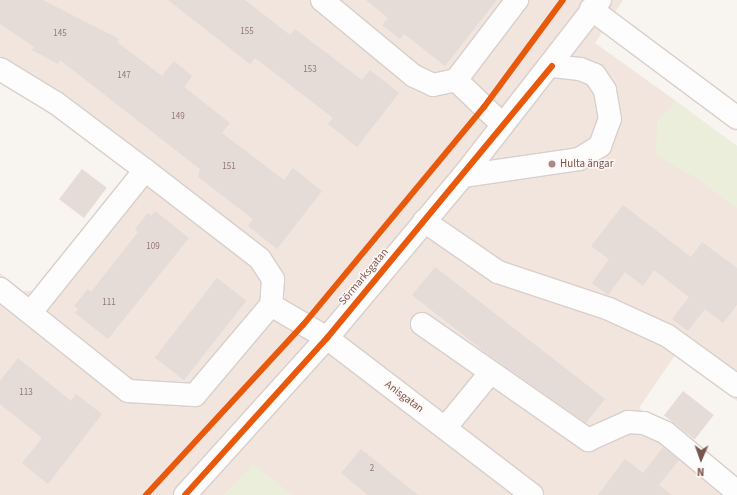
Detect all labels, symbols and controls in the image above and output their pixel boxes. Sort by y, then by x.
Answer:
house number: 155 [240,27,254,37]
house number: 145 [53,29,67,39]
house number: 153 [303,65,317,75]
house number: 147 [117,71,131,81]
house number: 149 [171,112,185,122]
place label: Hulta ängar [560,157,613,171]
marker: Hulta ängar [547,159,557,169]
house number: 151 [222,162,236,172]
house number: 109 [146,242,160,252]
street label: Sörmarksgatan [336,246,392,308]
house number: 111 [102,298,116,308]
street label: Anisgatan [382,378,426,416]
house number: 113 [19,388,33,398]
north arrow [681,439,721,479]
house number: 2 [370,464,374,474]
text: N [697,464,704,479]

